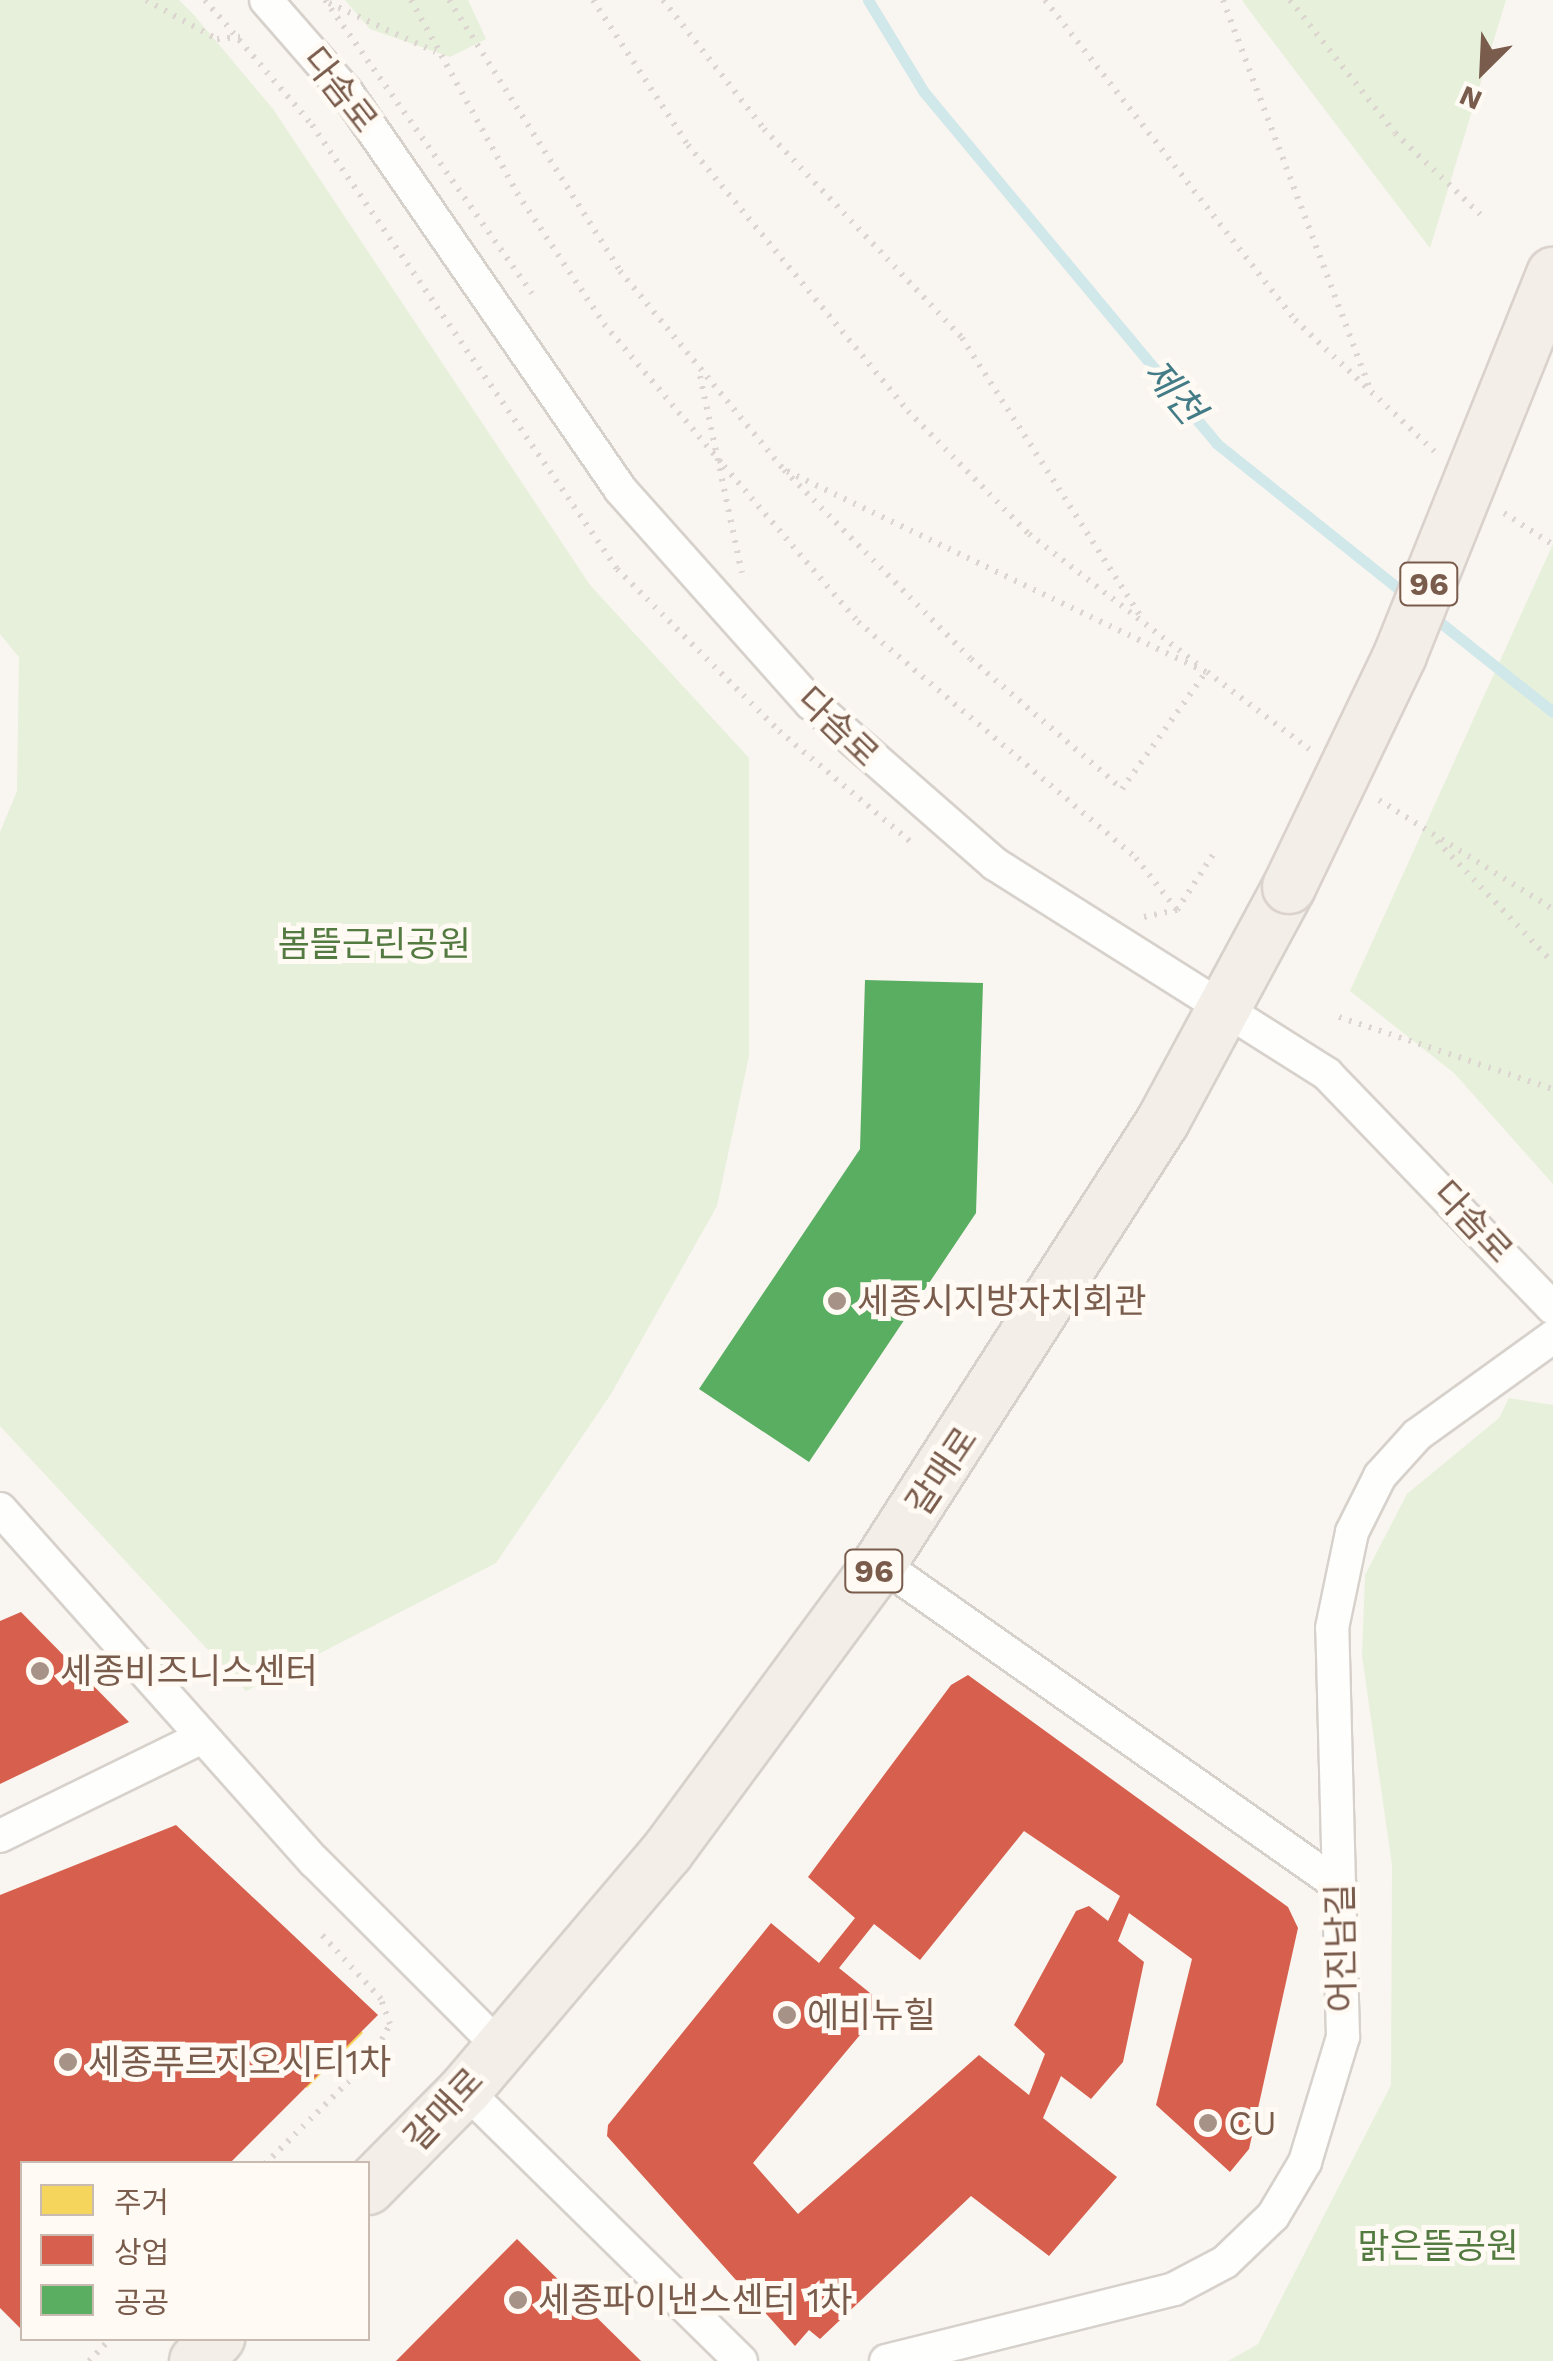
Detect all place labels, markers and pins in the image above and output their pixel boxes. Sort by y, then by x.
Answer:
place label: 세종시지방자치회관 [857,1280,1147,1322]
marker: 세종시지방자치회관 [826,1290,848,1312]
place label: 세종비즈니스센터 [60,1650,318,1692]
marker: 세종비즈니스센터 [29,1660,51,1682]
place label: 에비뉴힐 [807,1994,936,2036]
marker: 에비뉴힐 [776,2004,798,2026]
place label: 세종푸르지오시티1차 [88,2041,391,2083]
marker: 세종푸르지오시티1차 [57,2051,79,2073]
place label: CU [1228,2102,1277,2144]
marker: CU [1197,2112,1219,2134]
place label: 세종파이낸스센터 1차 [538,2279,853,2321]
marker: 세종파이낸스센터 1차 [507,2289,529,2311]

